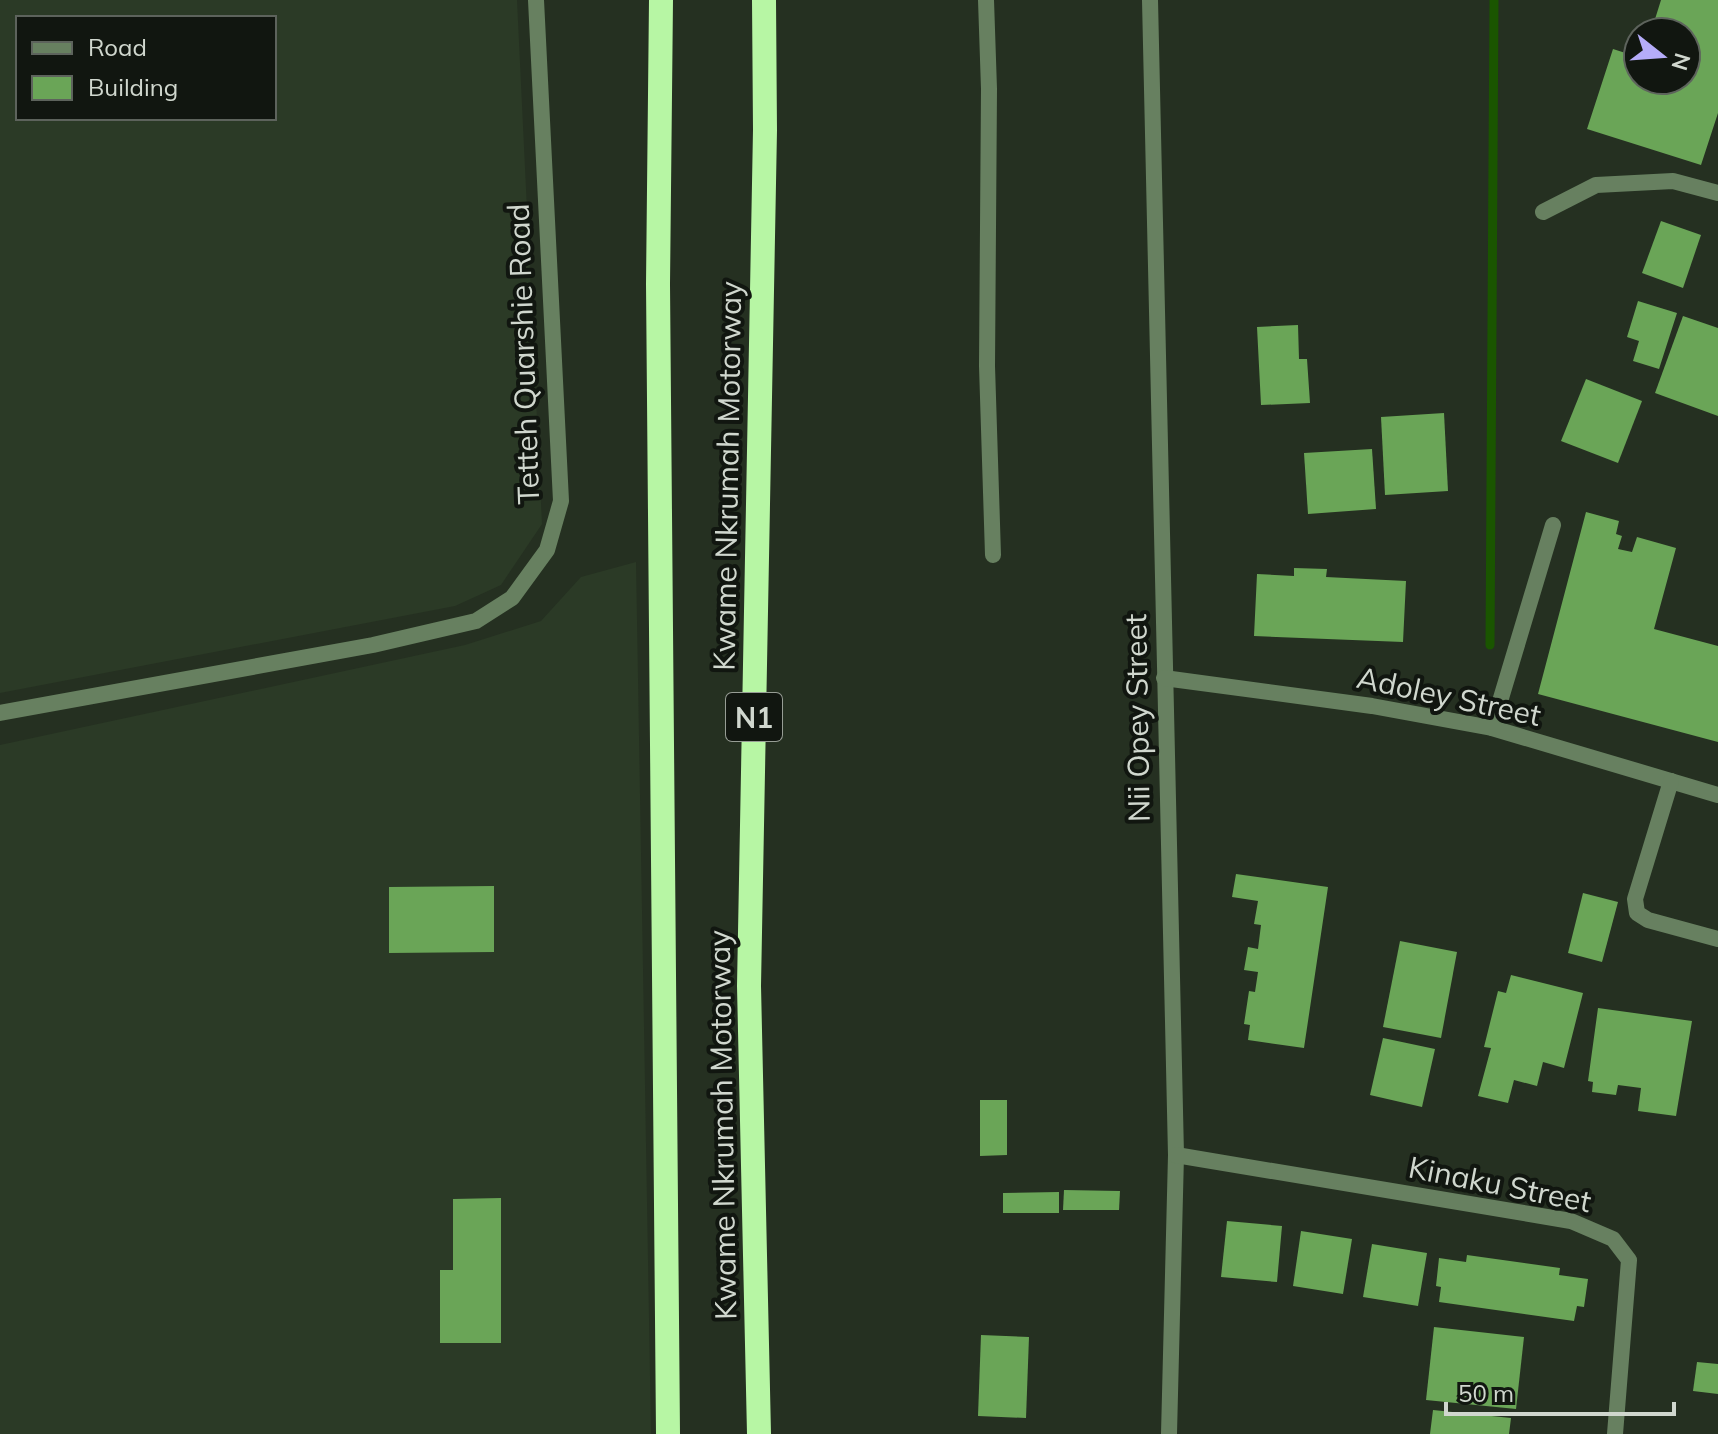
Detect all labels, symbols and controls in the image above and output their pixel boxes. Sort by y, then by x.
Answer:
legend [16,16,276,120]
north arrow [1622,16,1702,96]
text: Road [88,32,147,62]
text: N [1665,50,1697,74]
text: Building [88,72,178,102]
street label: Tetteh Quarshie Road [499,203,547,505]
street label: Kwame Nkrumah Motorway [705,281,749,671]
street label: Nii Opey Street [1116,613,1158,823]
street label: Adoley Street [1354,658,1544,734]
road number: N1 [726,693,782,741]
street label: Kwame Nkrumah Motorway [700,930,744,1320]
street label: Kinaku Street [1405,1148,1595,1220]
scale bar [1446,1366,1674,1416]
text: 50 m [1458,1378,1514,1408]

